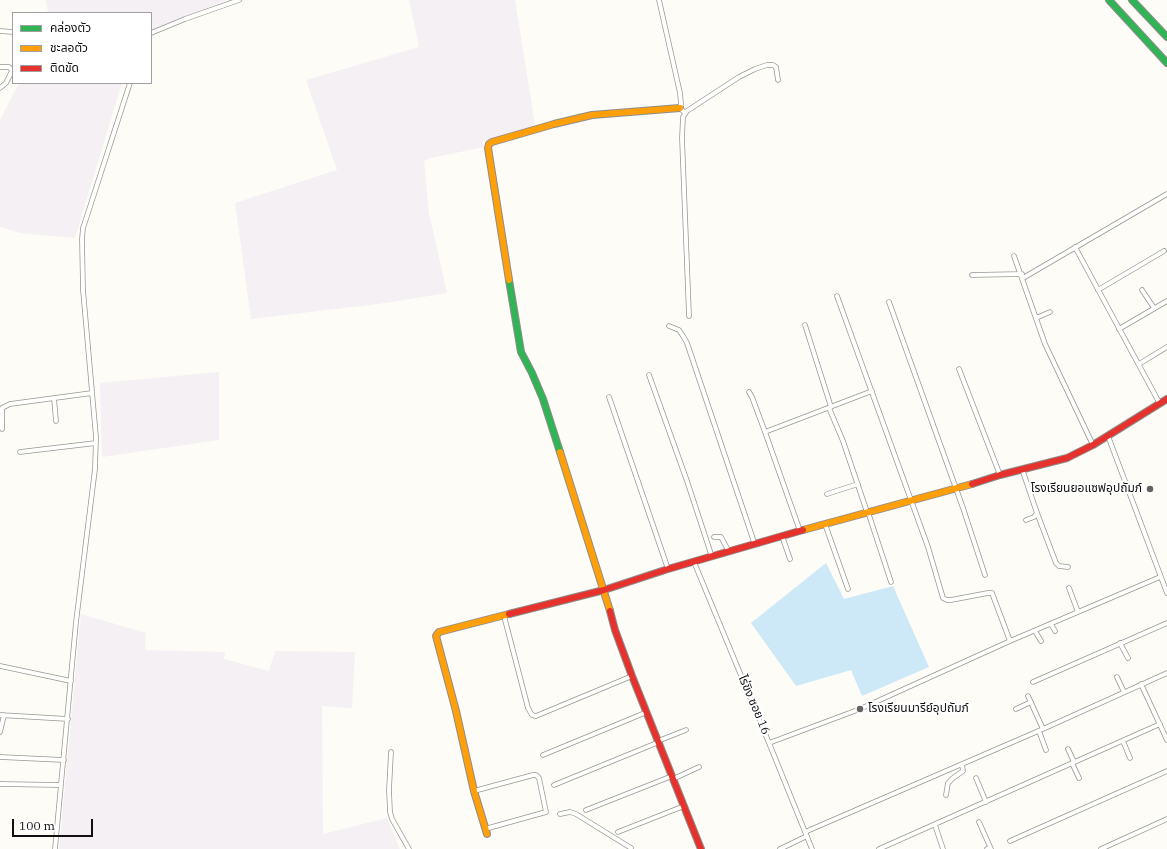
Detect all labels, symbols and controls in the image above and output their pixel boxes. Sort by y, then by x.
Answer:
legend [12,12,152,84]
text: คล่องตัว [50,20,91,35]
text: ชะลอตัว [50,40,88,55]
text: ติดขัด [50,60,79,75]
place label: โรงเรียนยอแซฟอุปถัมภ์ [1031,482,1142,496]
marker: โรงเรียนยอแซฟอุปถัมภ์ [1145,484,1155,494]
street label: ไร่ขิง ซอย 16 [735,673,773,737]
place label: โรงเรียนมารีย์อุปถัมภ์ [868,702,969,716]
marker: โรงเรียนมารีย์อุปถัมภ์ [855,704,865,714]
scale bar [14,811,95,837]
text: 100 m [19,818,55,833]

